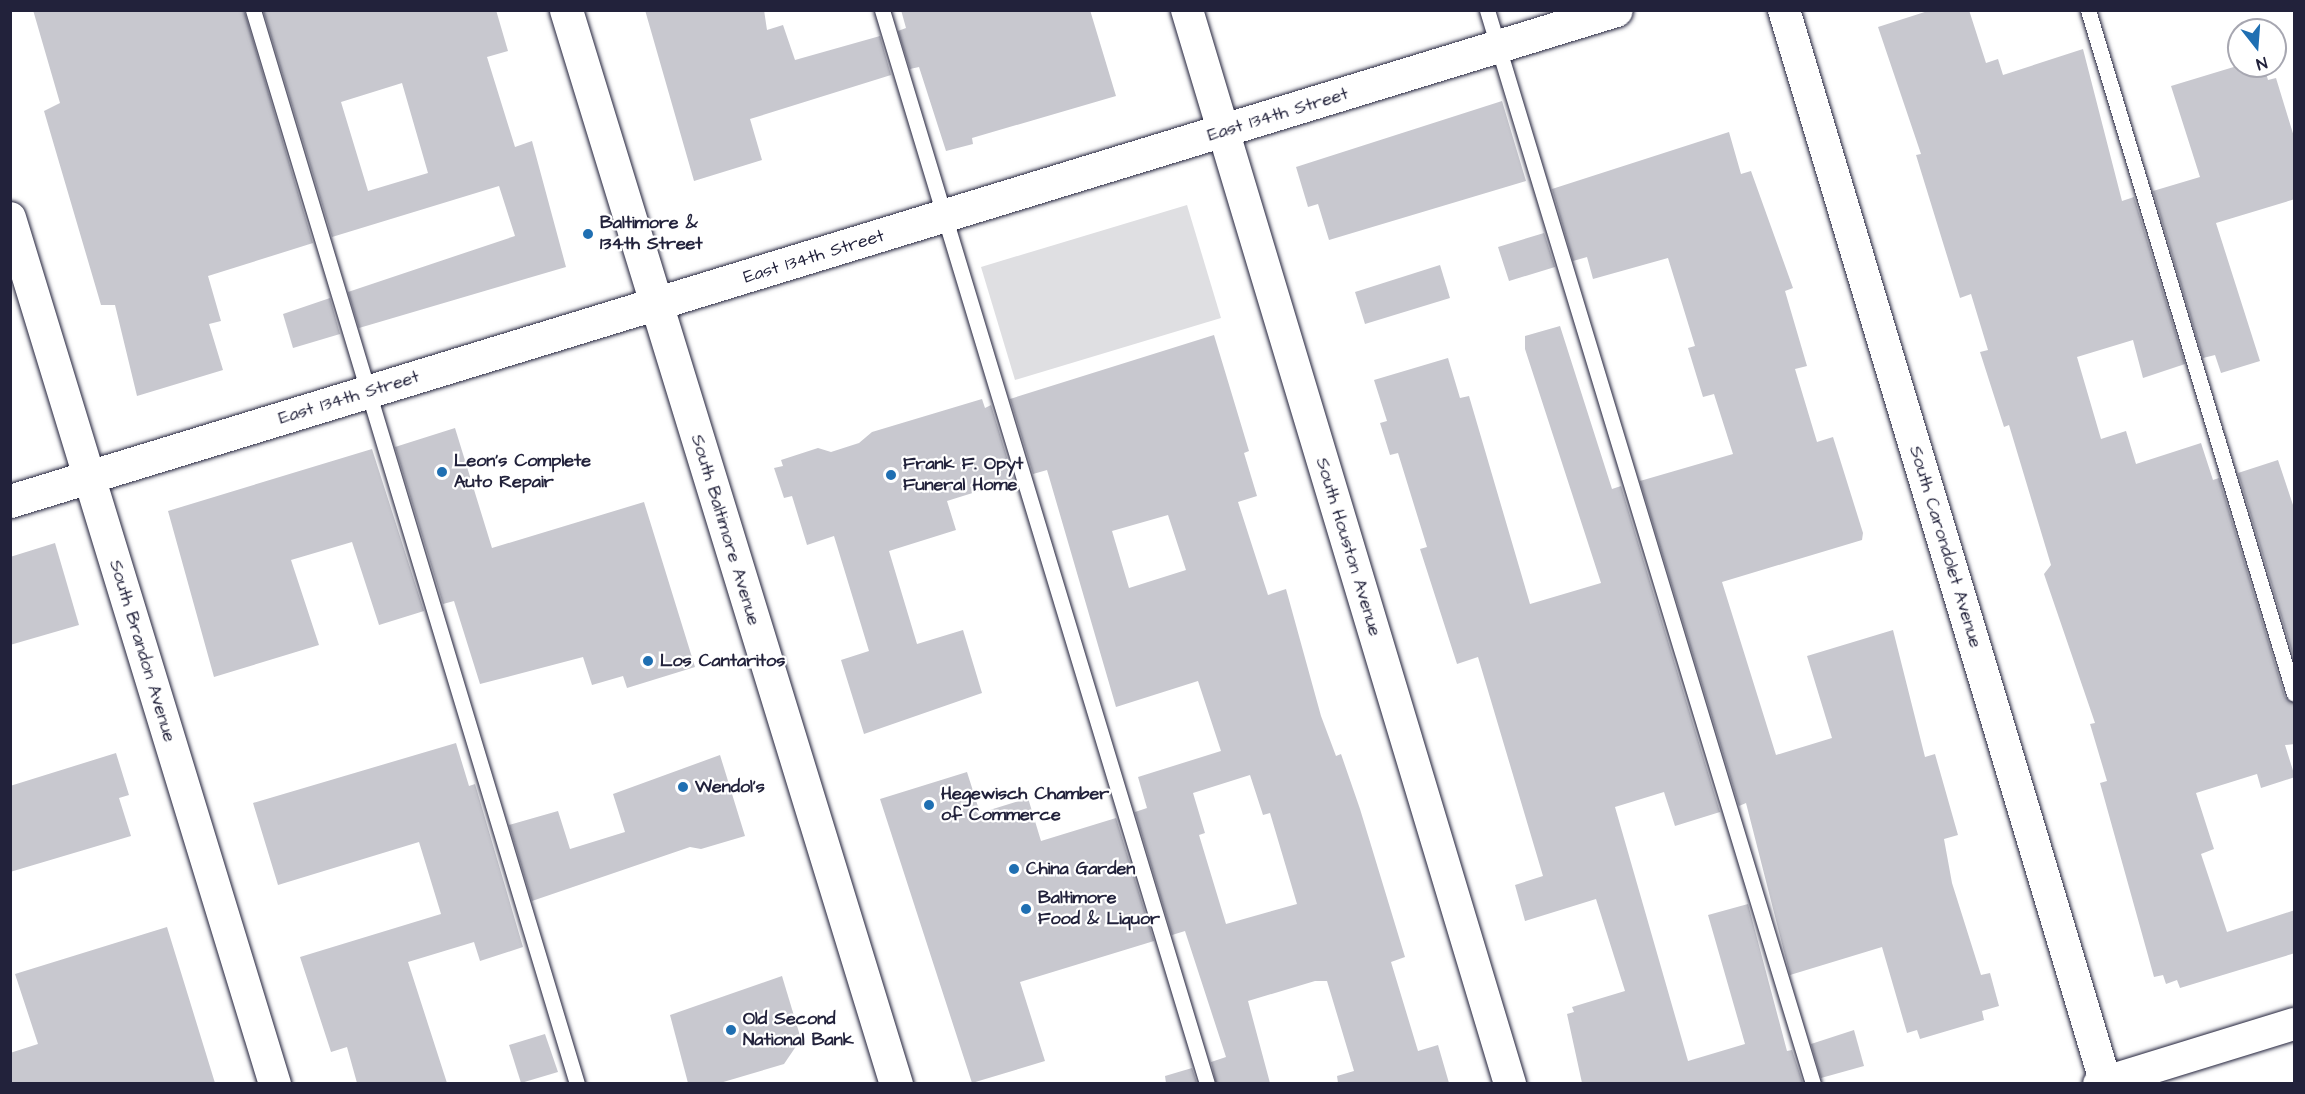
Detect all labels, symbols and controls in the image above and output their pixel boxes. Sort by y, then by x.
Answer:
north arrow [2227,18,2287,78]
text: N [2254,51,2270,75]
street label: East 134th Street [1205,83,1351,147]
place label: Baltimore & 134th Street [600,213,703,256]
street label: East 134th Street [741,225,887,289]
marker: Baltimore & 134th Street [581,227,595,241]
street label: East 134th Street [276,366,422,430]
street label: South Baltimore Avenue [686,432,764,628]
street label: South Carondolet Avenue [1904,443,1986,651]
place label: Leon's Complete Auto Repair [454,451,591,494]
place label: Frank F. Opyt Funeral Home [903,454,1023,496]
street label: South Houston Avenue [1311,455,1385,639]
marker: Leon's Complete Auto Repair [435,465,449,479]
marker: Frank F. Opyt Funeral Home [884,468,898,482]
street label: South Brandon Avenue [104,557,180,745]
place label: Los Cantaritos [660,650,785,672]
marker: Los Cantaritos [641,654,655,668]
place label: Wendol's [695,776,765,798]
marker: Wendol's [676,780,690,794]
place label: Hegewisch Chamber of Commerce [941,784,1109,826]
marker: Hegewisch Chamber of Commerce [922,798,936,812]
place label: China Garden [1026,858,1135,880]
marker: China Garden [1007,862,1021,876]
place label: Baltimore Food & Liquor [1038,888,1160,930]
marker: Baltimore Food & Liquor [1019,902,1033,916]
place label: Old Second National Bank [743,1009,854,1052]
marker: Old Second National Bank [724,1023,738,1037]

